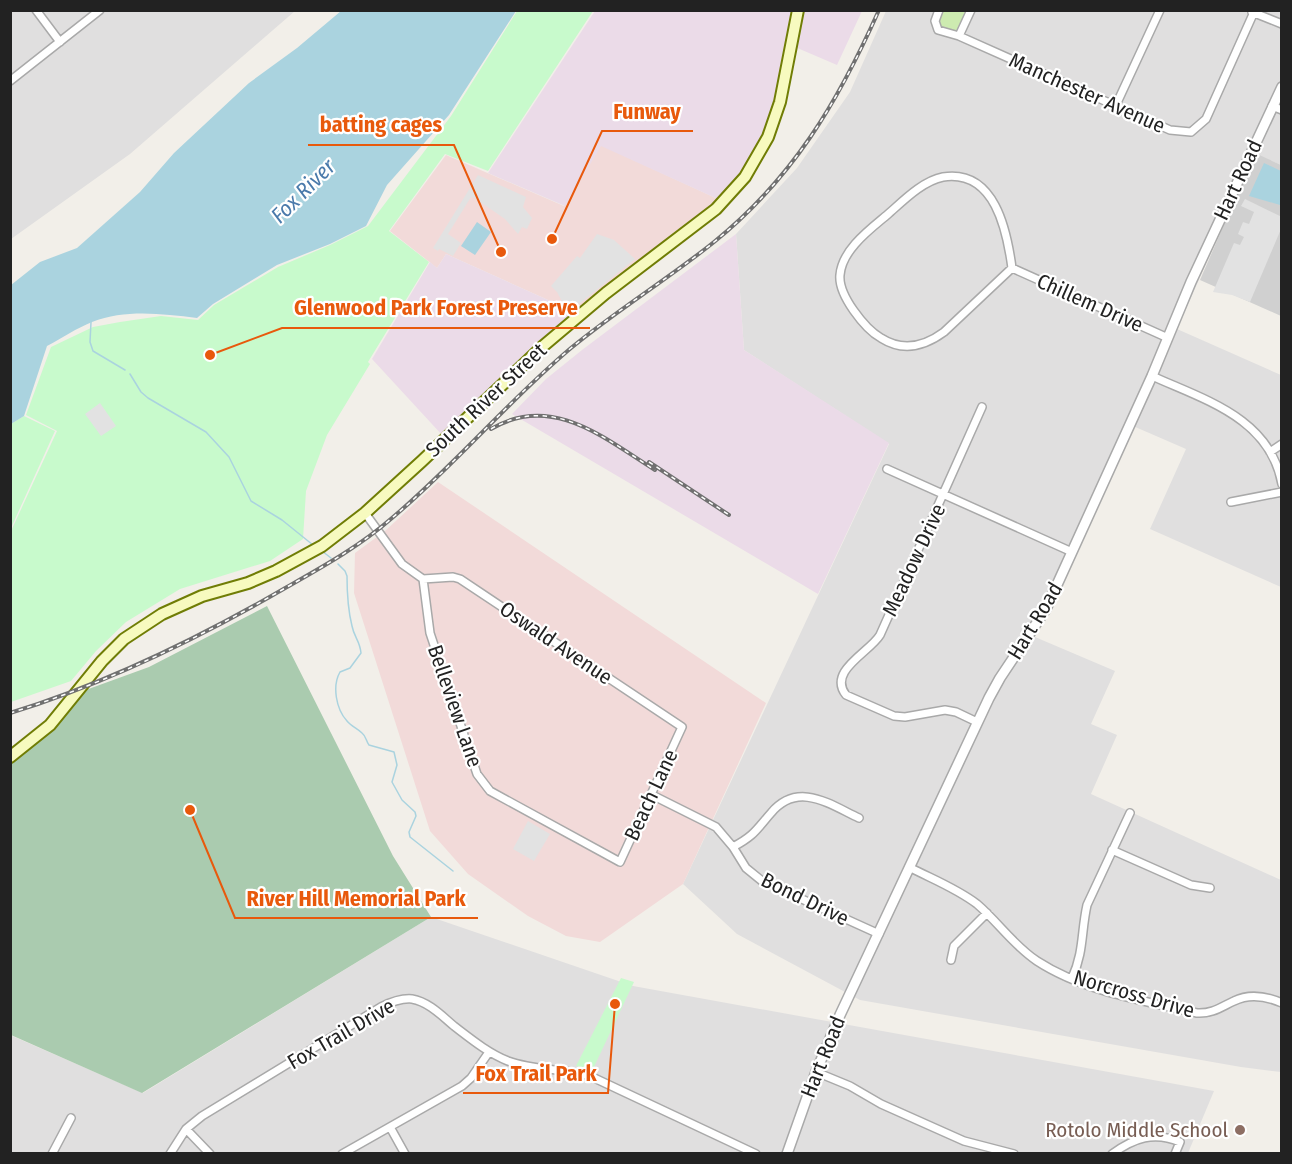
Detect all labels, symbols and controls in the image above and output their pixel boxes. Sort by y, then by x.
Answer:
street label: Manchester Avenue [1005,47,1169,139]
callout: Funway [602,91,693,131]
text: Funway [613,98,681,125]
callout: batting cages [308,105,454,145]
text: batting cages [320,111,442,138]
street label: Hart Road [1208,136,1268,224]
water label: Fox River [265,152,342,229]
street label: Chillem Drive [1033,268,1147,338]
callout: Glenwood Park Forest Preserve [282,288,590,328]
text: Glenwood Park Forest Preserve [294,294,578,321]
street label: South River Street [420,337,552,463]
street label: Meadow Drive [877,500,951,620]
street label: Hart Road [1002,578,1068,664]
street label: Oswald Avenue [495,596,617,690]
street label: Belleview Lane [422,641,488,771]
street label: Beach Lane [619,745,683,845]
street label: Bond Drive [757,867,853,931]
callout: River Hill Memorial Park [235,878,478,918]
text: River Hill Memorial Park [246,885,466,912]
street label: Norcross Drive [1071,964,1197,1024]
street label: Fox Trail Drive [283,993,399,1075]
street label: Hart Road [795,1012,851,1102]
callout: Fox Trail Park [463,1053,608,1093]
text: Fox Trail Park [475,1060,597,1087]
place label: Rotolo Middle School [1045,1117,1228,1143]
marker: Rotolo Middle School [1233,1123,1247,1137]

